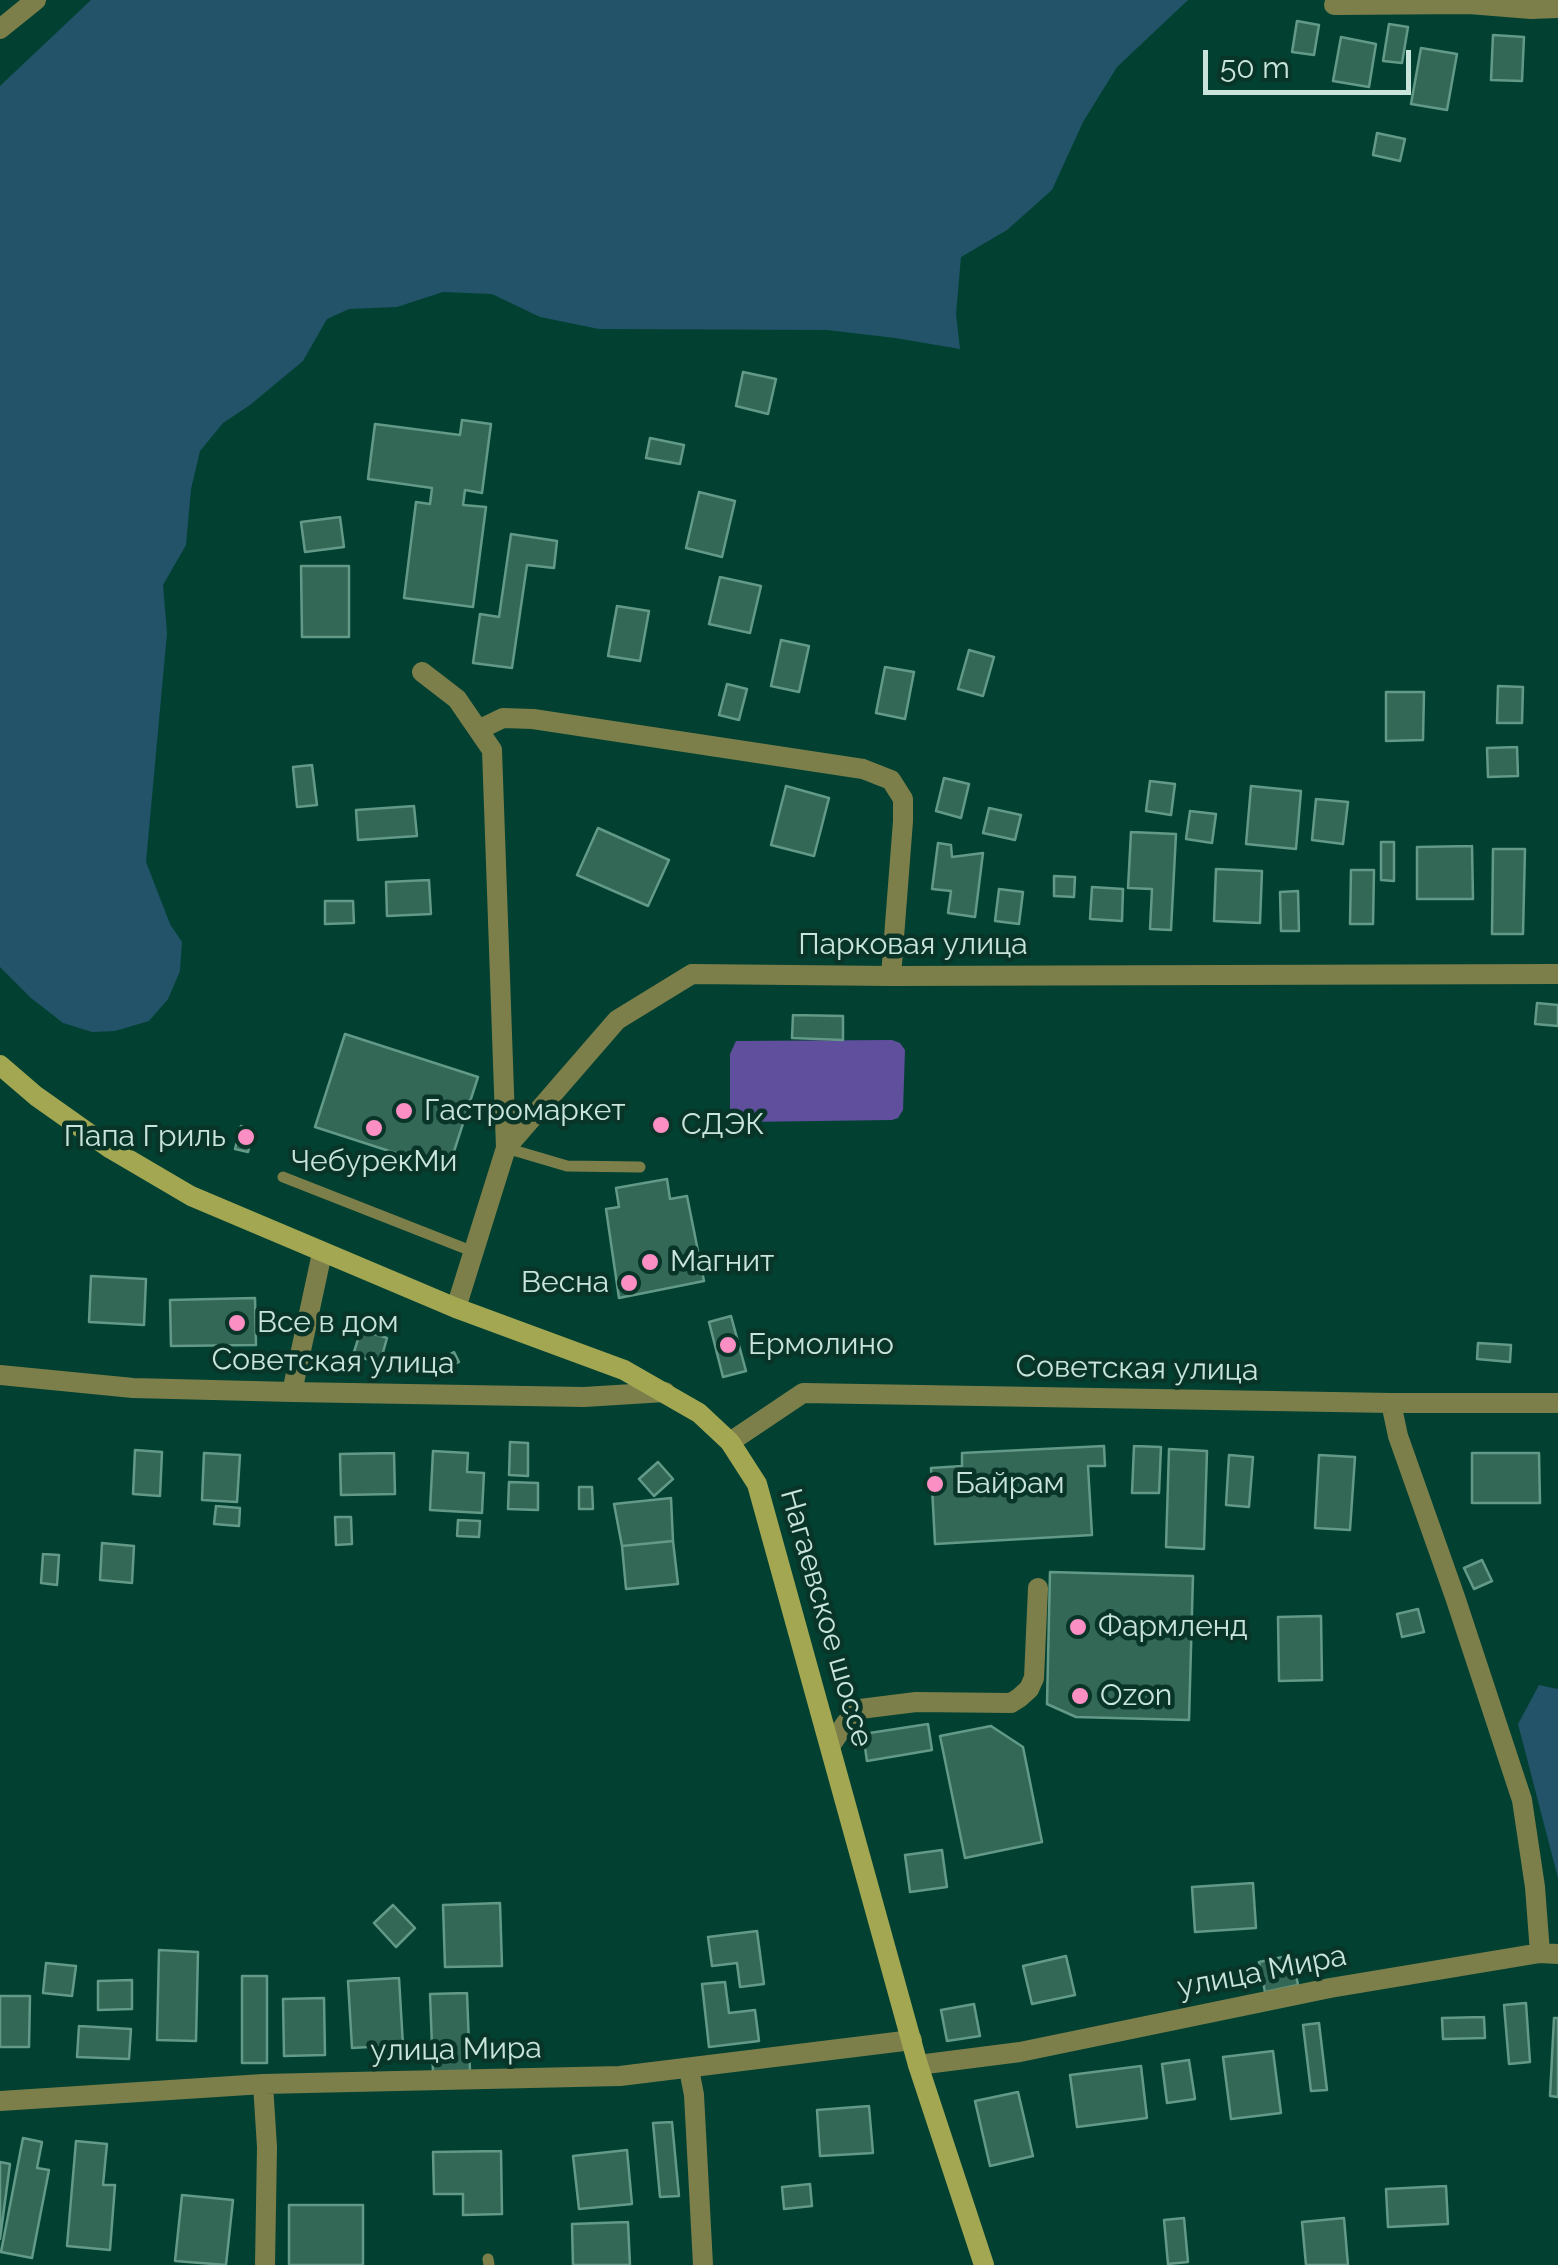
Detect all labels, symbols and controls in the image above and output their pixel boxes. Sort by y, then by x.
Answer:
scale bar [1208,30,1416,92]
text: 50 m [1220,50,1290,85]
street label: Парковая улица [798,927,1028,963]
place label: Гастромаркет [424,1093,626,1129]
marker: Гастромаркет [393,1100,415,1122]
place label: СДЭК [681,1107,764,1143]
marker: СДЭК [650,1114,672,1136]
marker: ЧебурекМи [363,1117,385,1139]
place label: Папа Гриль [64,1119,226,1155]
marker: Папа Гриль [235,1126,257,1148]
place label: ЧебурекМи [291,1144,457,1180]
place label: Магнит [670,1244,774,1280]
marker: Магнит [639,1251,661,1273]
place label: Весна [521,1265,609,1301]
marker: Весна [618,1272,640,1294]
place label: Все в дом [257,1305,399,1341]
marker: Все в дом [226,1312,248,1334]
place label: Ермолино [748,1327,894,1363]
marker: Ермолино [717,1334,739,1356]
street label: Советская улица [211,1342,455,1382]
street label: Советская улица [1015,1349,1259,1389]
place label: Байрам [955,1466,1065,1502]
marker: Байрам [924,1473,946,1495]
street label: Нагаевское шоссе [772,1485,880,1751]
place label: Фармленд [1098,1609,1248,1645]
marker: Фармленд [1067,1616,1089,1638]
place label: Ozon [1100,1678,1172,1714]
marker: Ozon [1069,1685,1091,1707]
street label: улица Мира [1174,1938,1350,2006]
street label: улица Мира [370,2031,542,2069]

